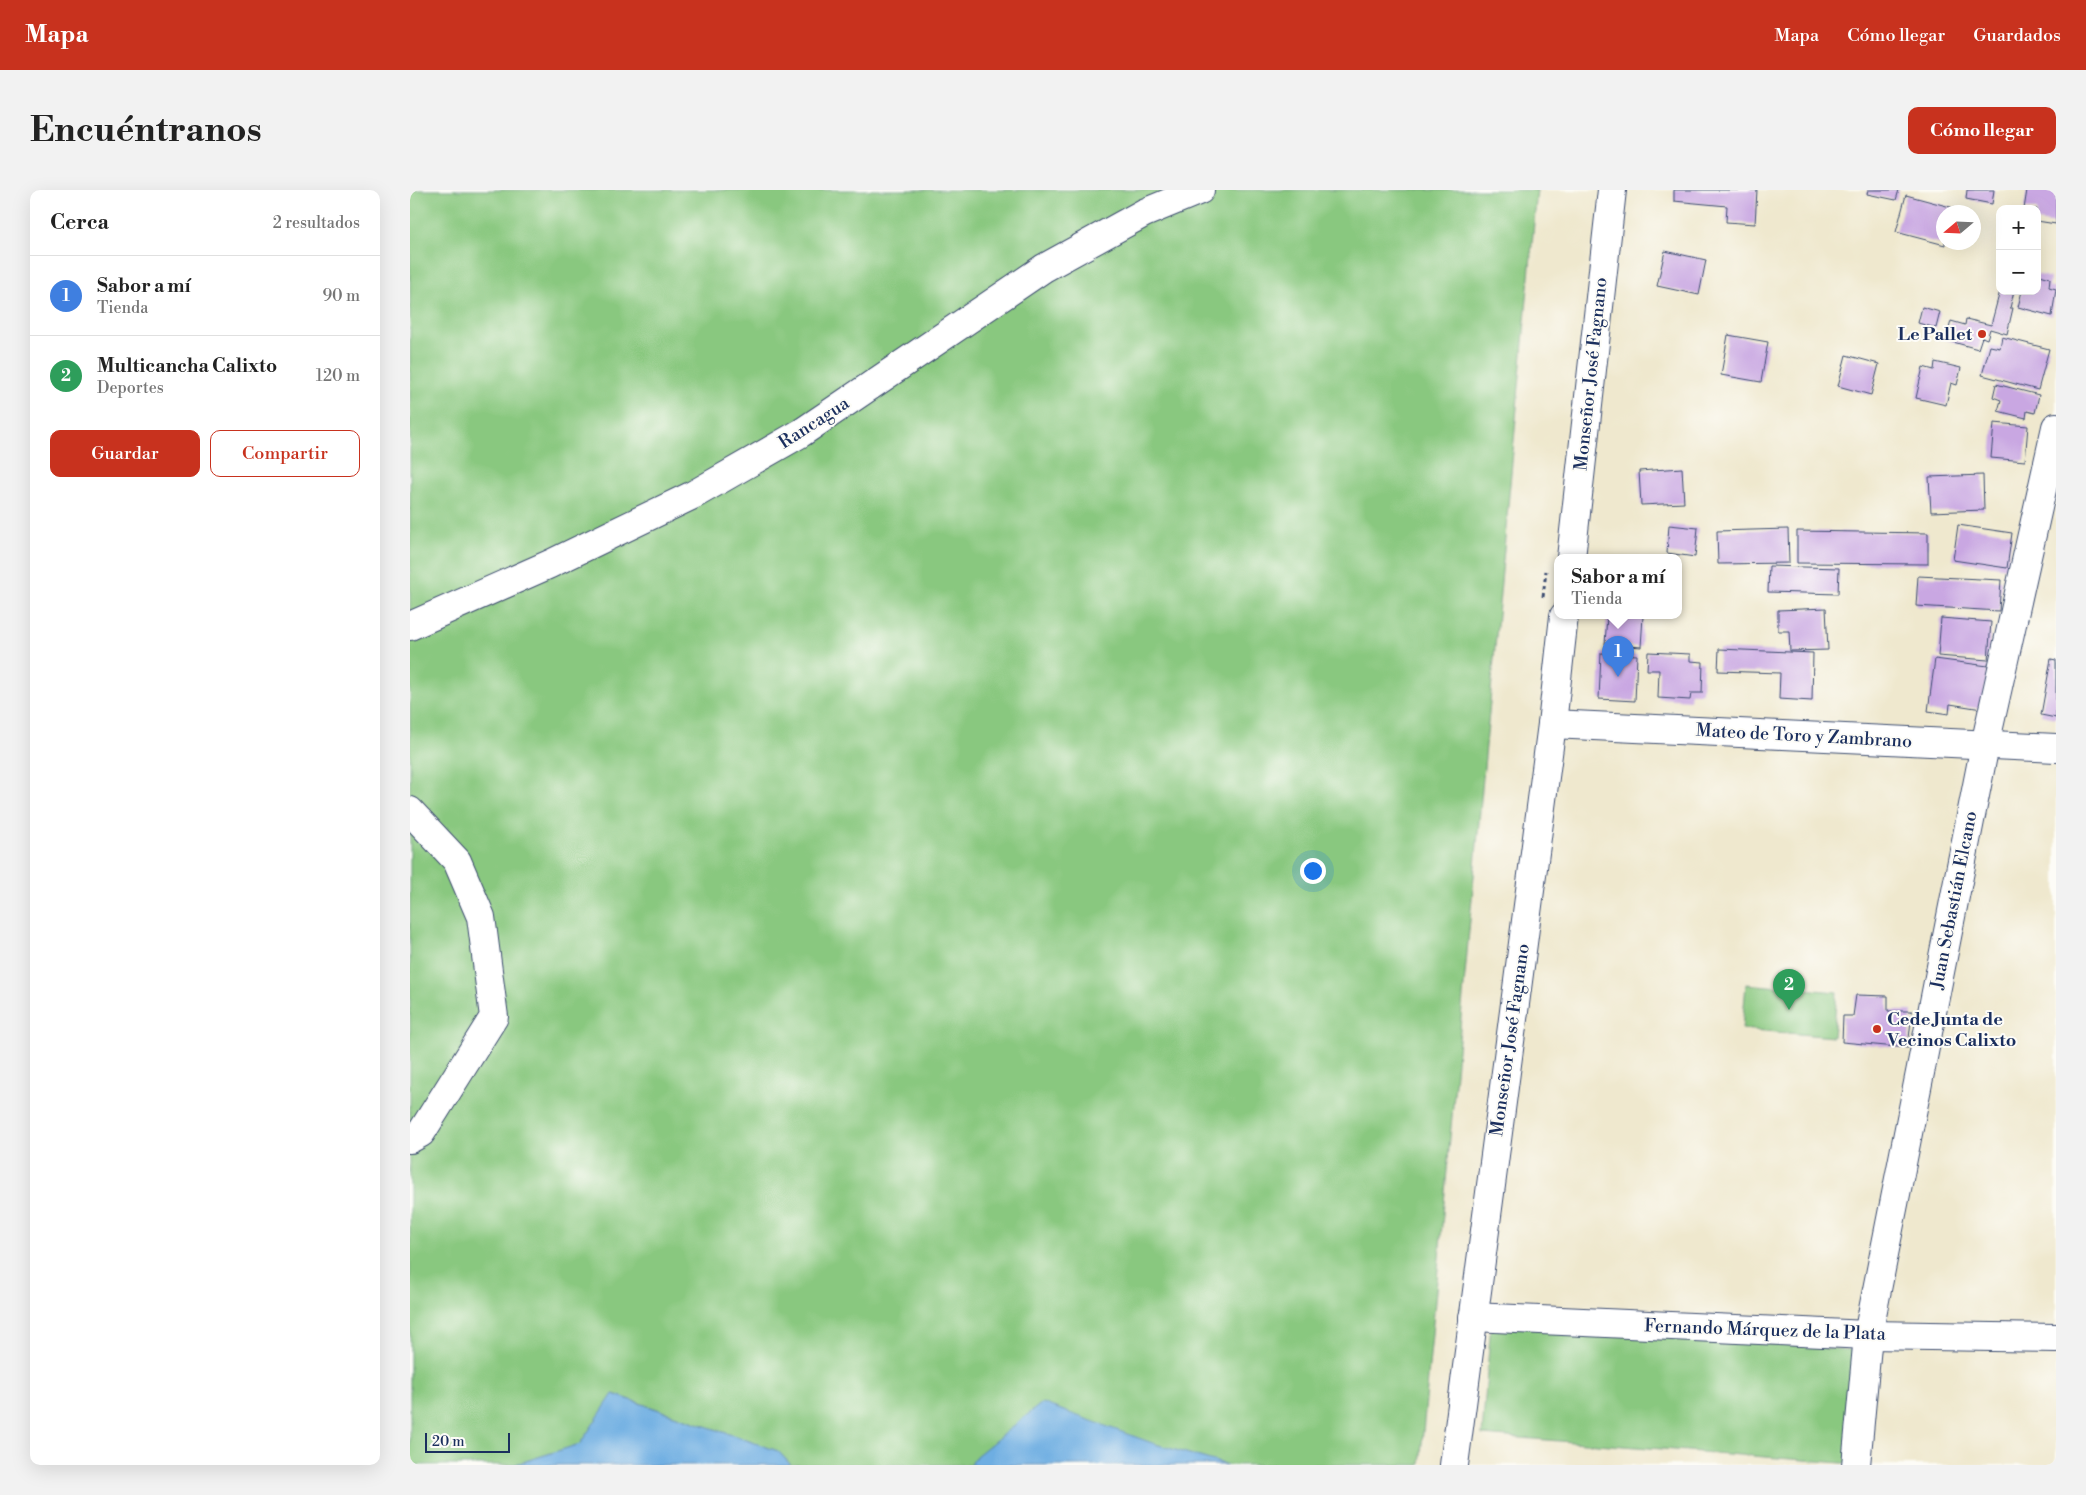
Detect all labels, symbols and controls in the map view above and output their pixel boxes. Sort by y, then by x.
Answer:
text: Mapa [25,20,88,50]
text: Mapa [1775,24,1819,47]
text: Cómo llegar [1847,24,1945,47]
text: Guardados [1973,24,2061,47]
button: Cómo llegar [1908,107,2056,154]
text: Encuéntranos [30,109,262,152]
north arrow [1936,205,1981,250]
map controls [1996,205,2041,295]
button: + [1996,205,2041,250]
text: Cerca [50,210,109,236]
text: 2 resultados [273,213,360,233]
button: − [1996,250,2041,295]
text: Sabor a mí [97,274,191,298]
street label: Monseñor José Fagnano [1569,276,1613,472]
text: 1 [62,286,70,306]
text: 90 m [322,286,360,306]
text: Tienda [97,298,148,318]
place label: Le Pallet [1898,323,1973,346]
marker: Le Pallet [1976,328,1988,340]
text: Multicancha Calixto [97,354,277,378]
text: 2 [61,366,71,386]
text: 120 m [316,366,360,386]
text: Deportes [97,378,164,398]
street label: Rancagua [774,391,854,454]
button: Guardar [50,430,200,477]
button: Compartir [210,430,360,477]
popup [1554,554,1682,619]
text: Sabor a mí [1571,565,1665,589]
text: Tienda [1571,589,1622,609]
pin: 1 [1602,636,1634,677]
street label: Mateo de Toro y Zambrano [1695,719,1913,753]
street label: Juan Sebastián Elcano [1925,809,1983,992]
your location [1300,858,1326,884]
street label: Monseñor José Fagnano [1485,942,1535,1138]
pin: 2 [1773,969,1805,1010]
place label: Cede Junta de Vecinos Calixto [1886,1008,2016,1052]
marker: Cede Junta de Vecinos Calixto [1871,1023,1883,1035]
street label: Fernando Márquez de la Plata [1644,1314,1887,1346]
scale bar [425,1430,510,1453]
text: 20 m [432,1433,464,1451]

